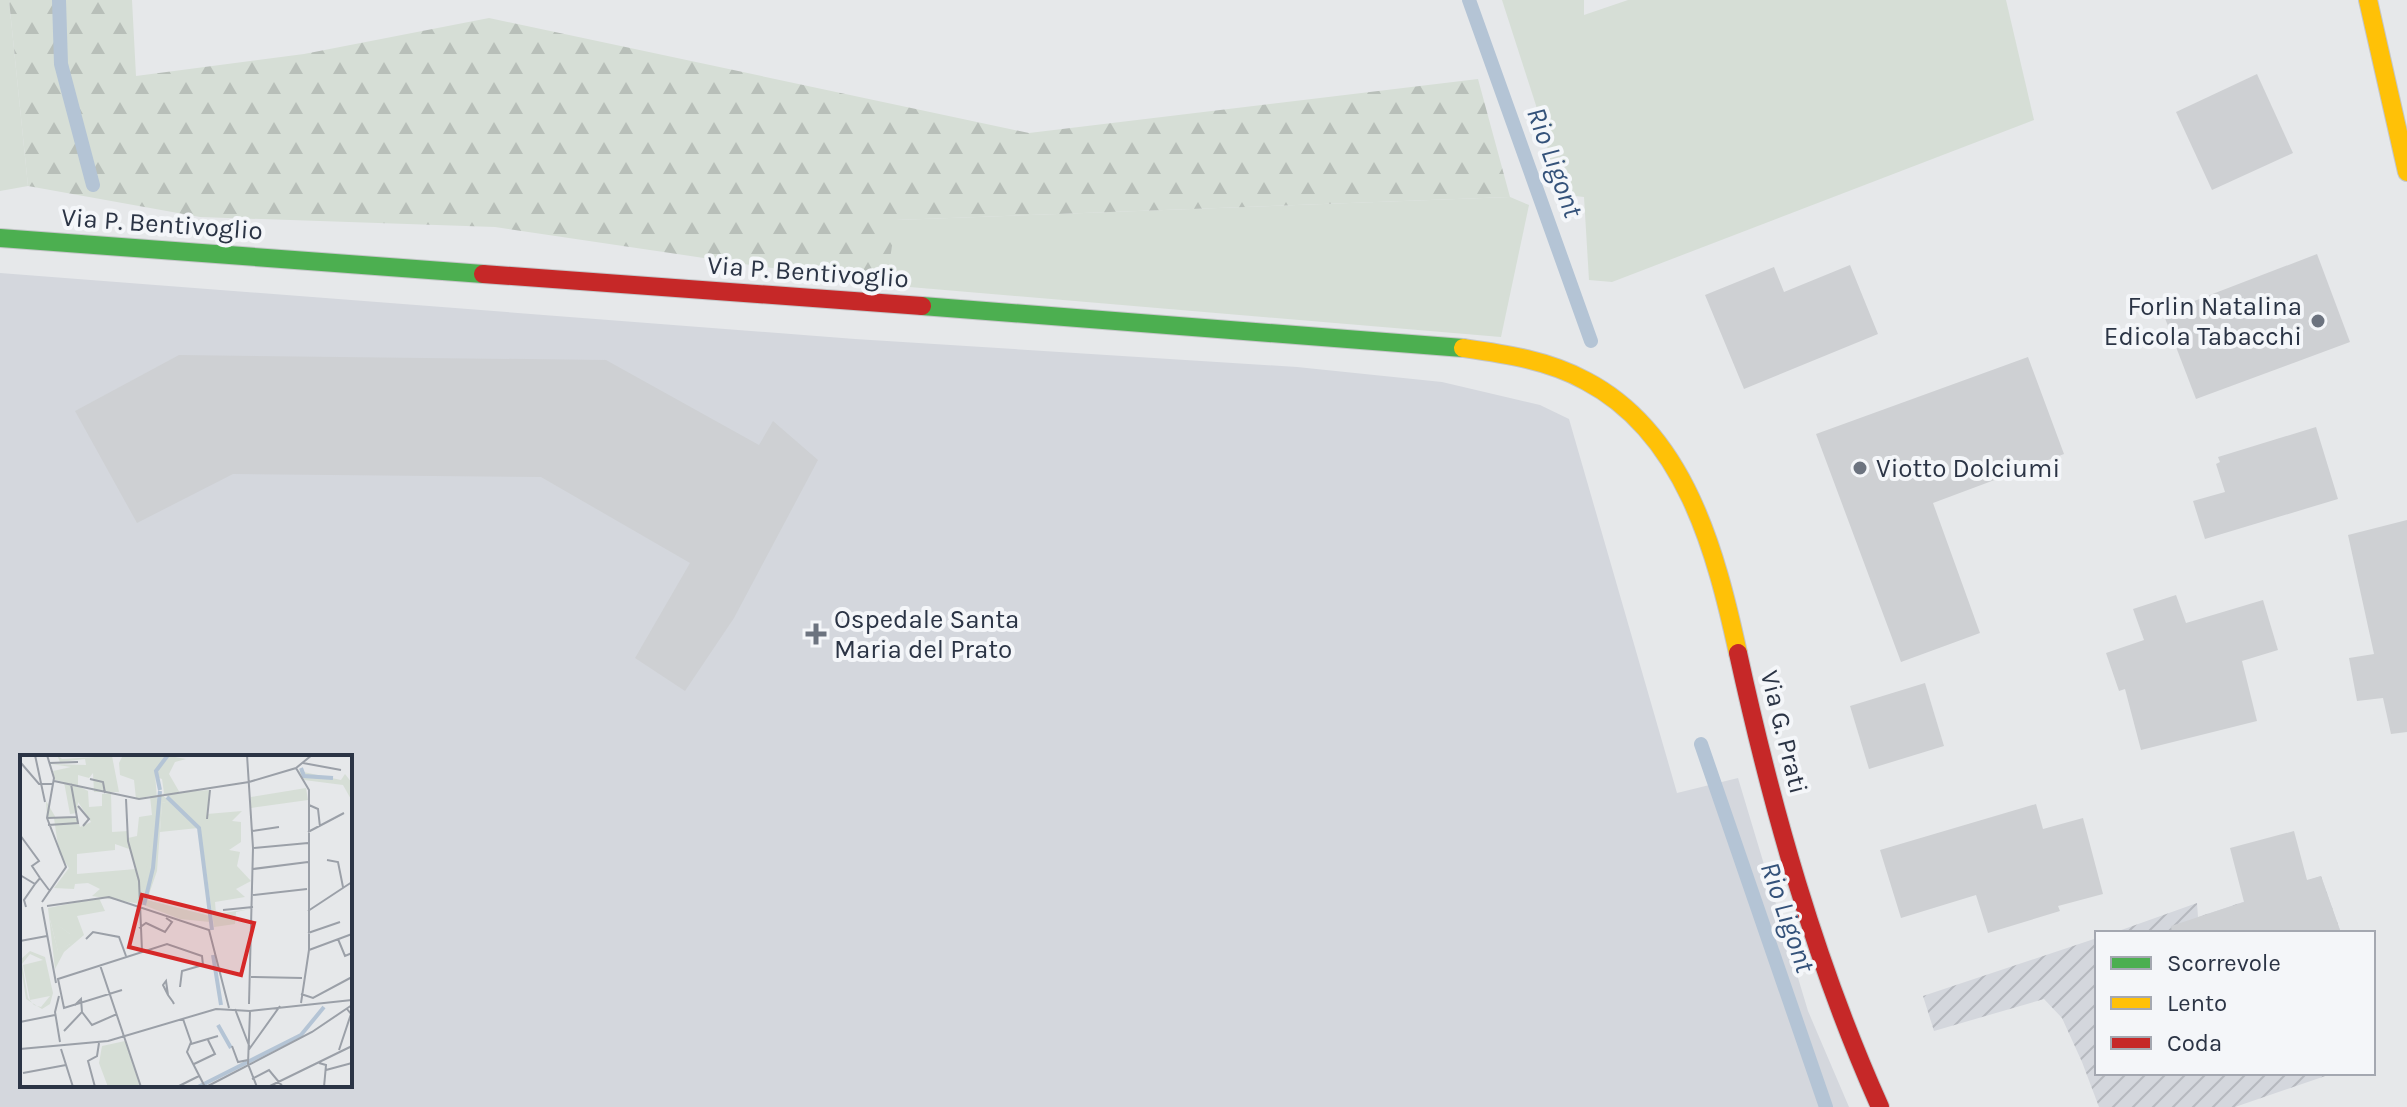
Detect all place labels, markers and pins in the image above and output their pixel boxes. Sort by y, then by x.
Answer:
place label: Forlin Natalina Edicola Tabacchi [2104,291,2302,352]
marker: Forlin Natalina Edicola Tabacchi [2309,312,2327,330]
place label: Viotto Dolciumi [1876,453,2060,484]
marker: Viotto Dolciumi [1851,459,1869,477]
place label: Ospedale Santa Maria del Prato [834,604,1019,665]
marker: Ospedale Santa Maria del Prato [805,623,827,645]

